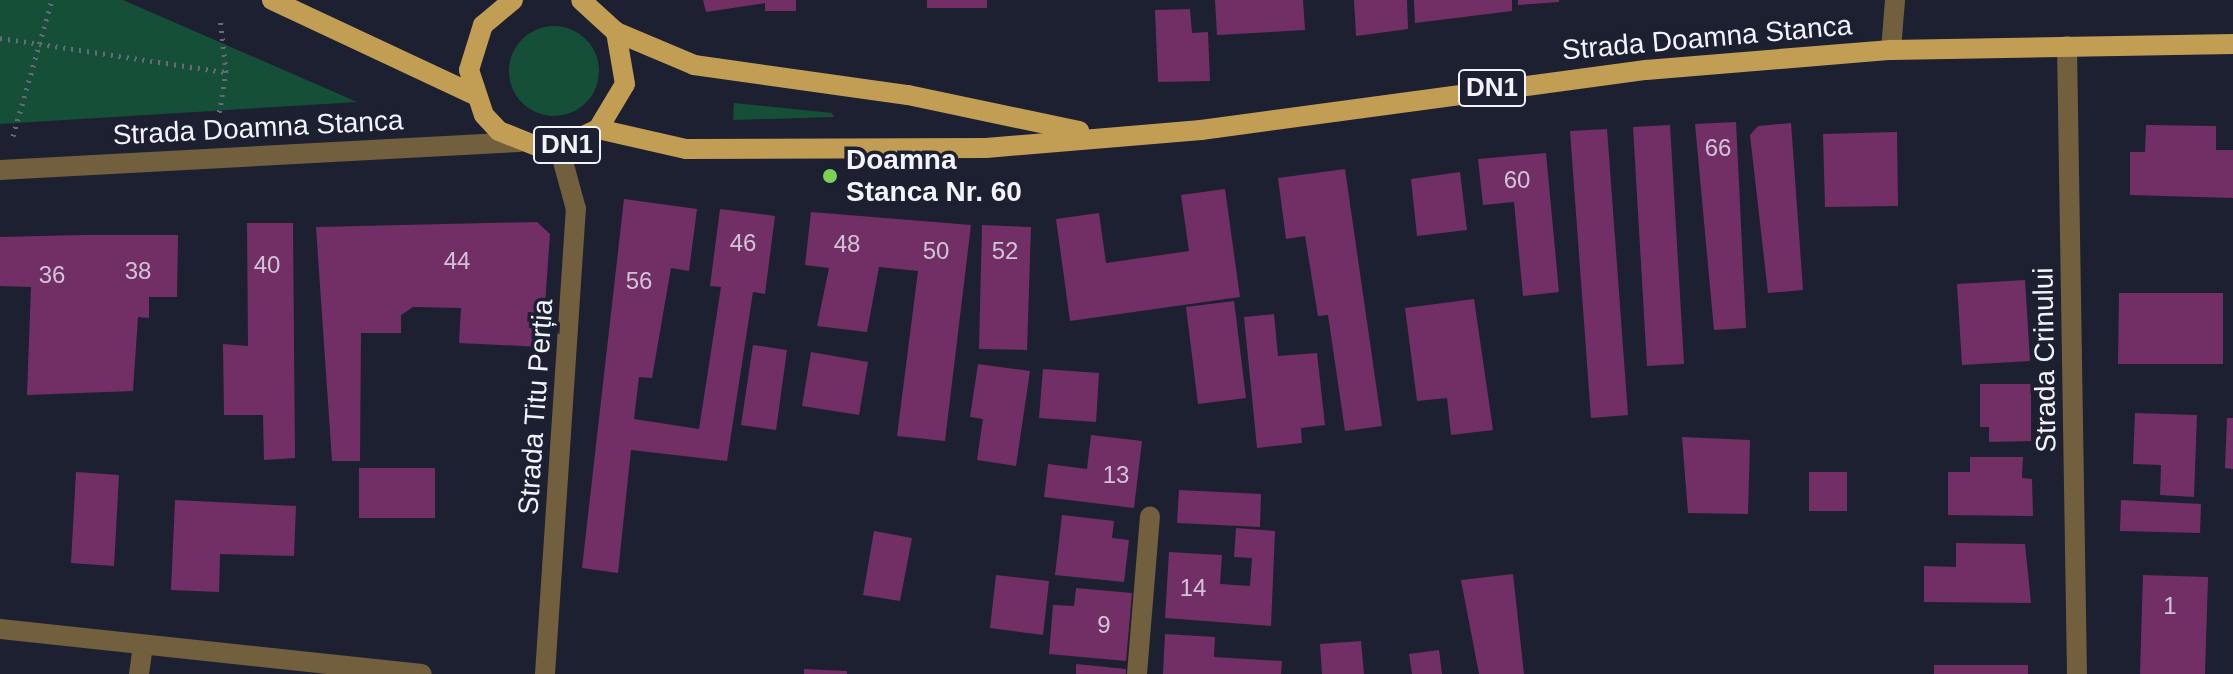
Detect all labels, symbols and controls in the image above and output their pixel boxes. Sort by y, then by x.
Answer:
street label: Strada Doamna Stanca [1561,9,1853,67]
road number: DN1 [1456,66,1528,110]
street label: Strada Doamna Stanca [112,104,404,152]
road number: DN1 [531,123,603,167]
house number: 66 [1705,134,1731,162]
place label: Doamna Stanca Nr. 60 [846,143,1022,209]
house number: 60 [1504,166,1530,194]
marker: Doamna Stanca Nr. 60 [821,167,839,185]
house number: 46 [730,229,756,257]
house number: 48 [834,230,860,258]
house number: 50 [923,237,949,265]
house number: 52 [992,237,1018,265]
house number: 44 [444,247,470,275]
house number: 40 [254,251,280,279]
house number: 38 [125,257,151,285]
house number: 36 [39,261,65,289]
house number: 56 [626,267,652,295]
street label: Strada Crinului [2027,267,2063,453]
street label: Strada Titu Perția [512,298,560,516]
house number: 13 [1103,461,1129,489]
house number: 14 [1180,574,1206,602]
house number: 1 [2163,592,2177,620]
house number: 9 [1097,611,1111,639]

